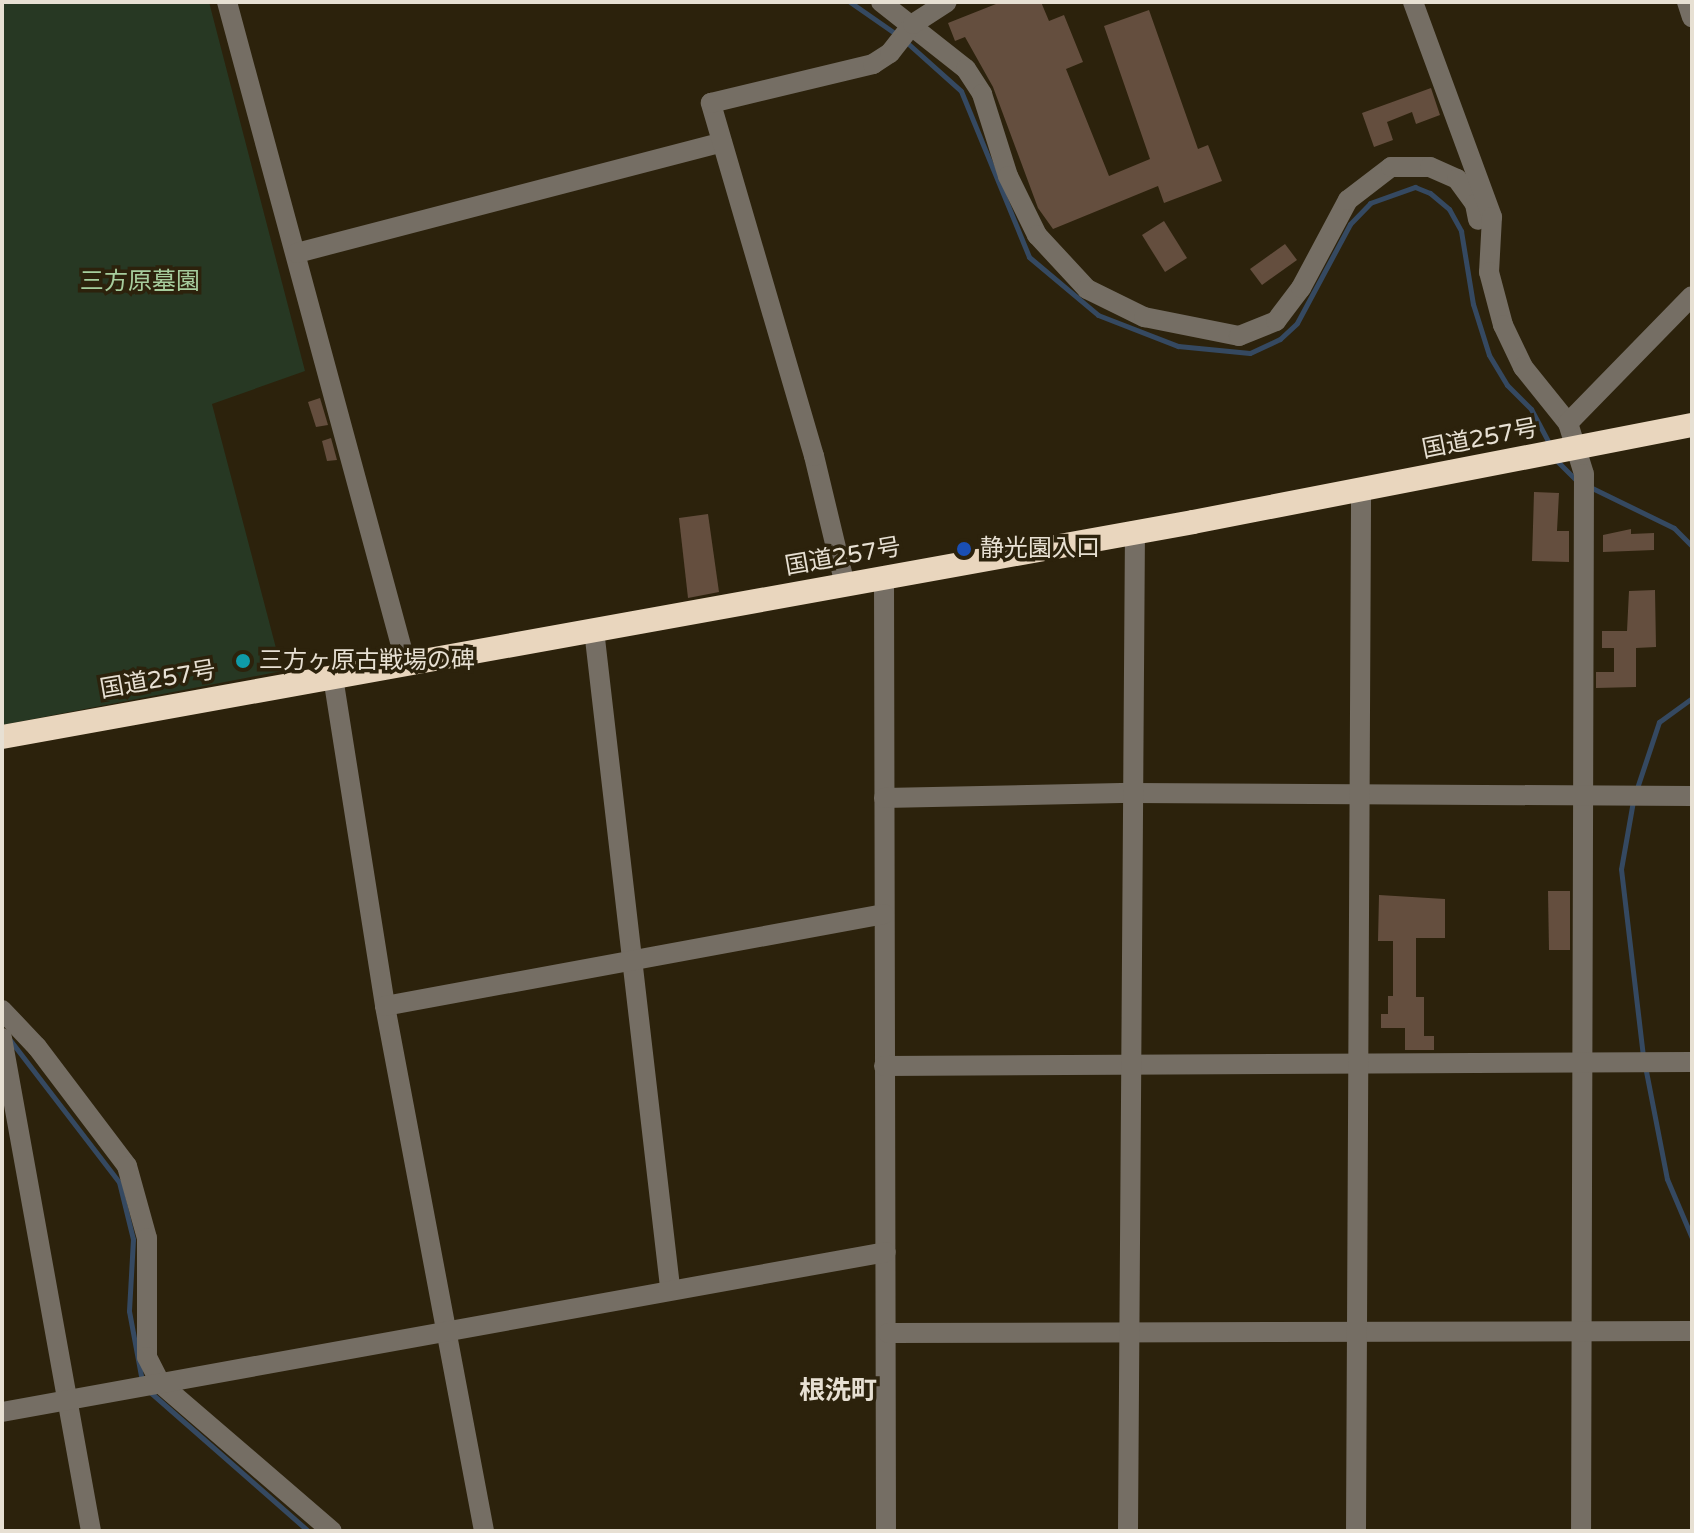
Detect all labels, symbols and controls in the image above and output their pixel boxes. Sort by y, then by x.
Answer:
park label: 三方原墓園 [80,268,200,296]
street label: 国道257号 [1420,414,1540,464]
street label: 国道257号 [783,533,903,581]
place label: 静光園入口 [980,535,1100,563]
marker: 静光園入口 [955,540,973,558]
place label: 三方ヶ原古戦場の碑 [259,647,475,675]
marker: 三方ヶ原古戦場の碑 [234,652,252,670]
street label: 国道257号 [98,656,218,704]
district label: 根洗町 [799,1375,877,1407]

